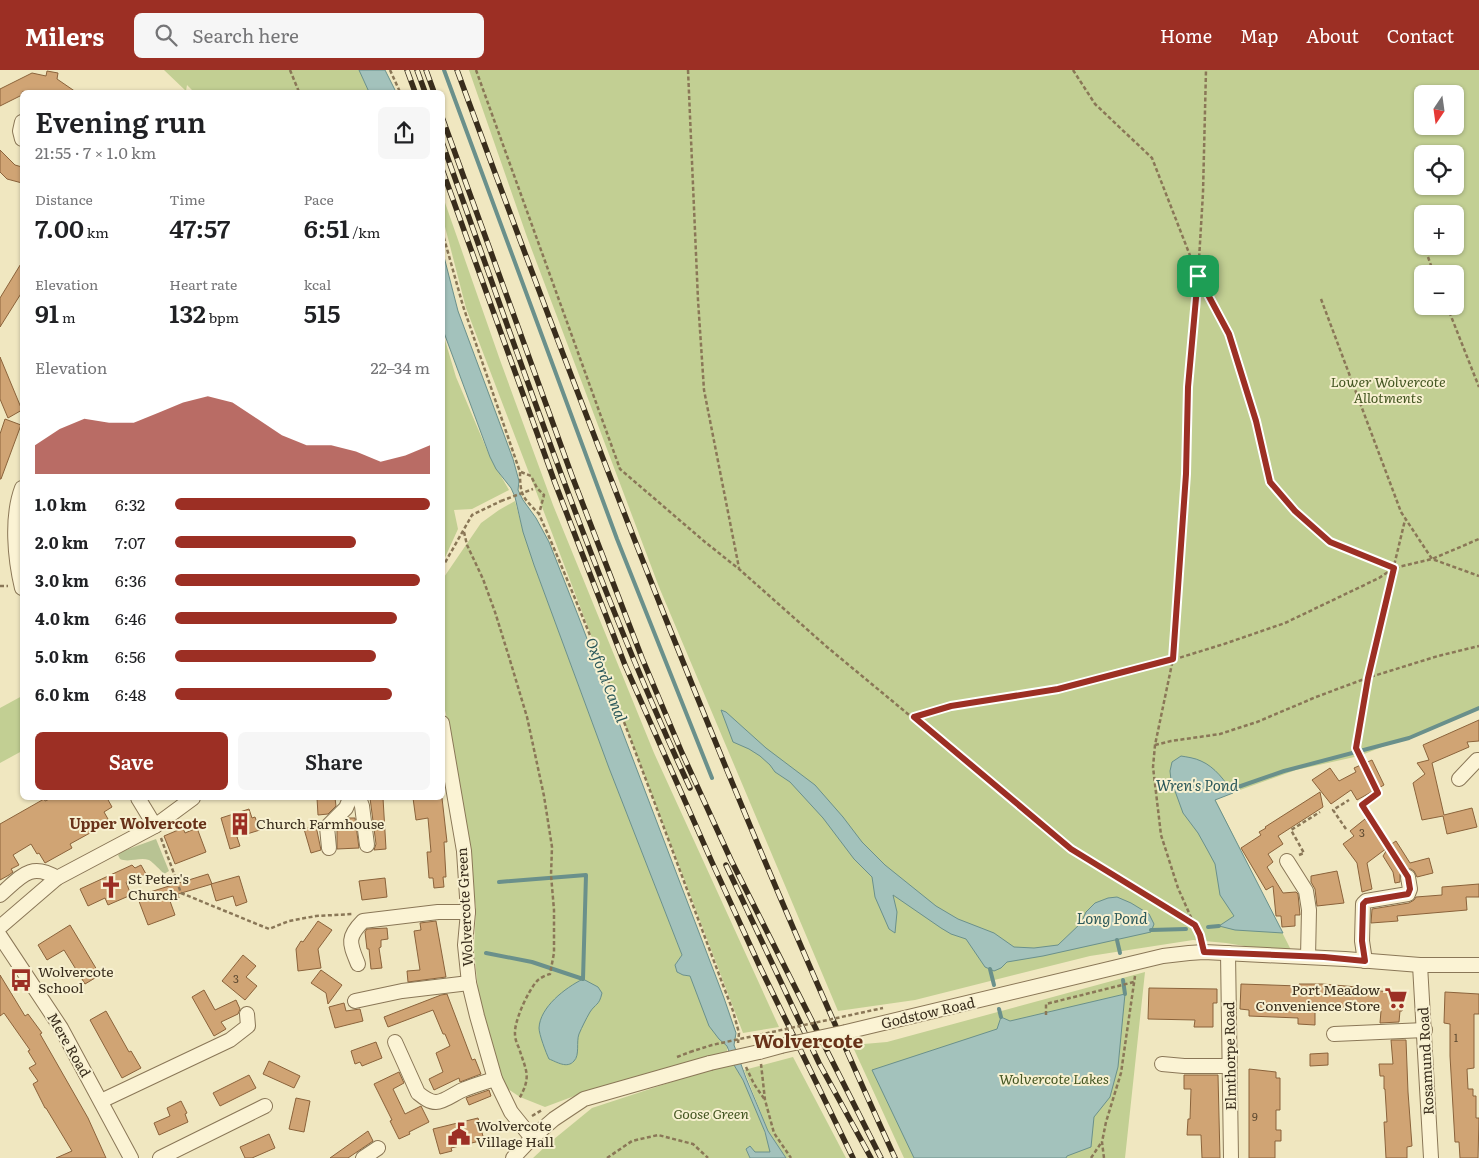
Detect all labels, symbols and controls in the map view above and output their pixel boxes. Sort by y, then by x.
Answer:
search box [134,13,484,58]
text: Milers [25,18,104,53]
icon: search [152,21,180,49]
text: Search here [192,21,299,49]
text: Home [1160,22,1212,49]
text: Map [1240,22,1278,49]
text: About [1306,22,1359,49]
text: Contact [1387,22,1454,49]
north arrow [1414,85,1464,135]
map controls [1414,85,1464,315]
text: Evening run [35,100,206,142]
button: share [378,107,430,159]
text: 21:55 · 7 × 1.0 km [35,140,156,164]
button: locate [1414,145,1464,195]
text: Distance [35,189,93,209]
text: Time [169,189,205,209]
text: Pace [304,189,334,209]
button: + [1414,205,1464,255]
text: 7.00 [35,209,84,246]
text: 47:57 [169,209,230,246]
text: 6:51 [304,209,350,246]
text: km [84,222,109,242]
text: /km [350,222,380,242]
pin [1177,255,1219,297]
icon: arrive [1184,262,1212,290]
button: − [1414,265,1464,315]
text: Elevation [35,274,98,294]
text: Heart rate [169,274,237,294]
text: kcal [304,274,331,294]
text: 91 [35,294,59,331]
text: 132 [169,294,206,331]
text: 515 [304,294,340,331]
text: m [59,307,76,327]
text: bpm [206,307,239,327]
text: Elevation [35,355,107,379]
text: 22–34 m [371,355,430,379]
park label: Lower Wolvercote Allotments [1330,371,1446,407]
text: 1.0 km [35,492,87,516]
text: 6:32 [115,492,145,516]
text: 2.0 km [35,530,89,554]
text: 7:07 [115,530,145,554]
text: 3.0 km [35,568,89,592]
text: 6:36 [115,568,146,592]
text: 4.0 km [35,606,90,630]
text: 6:46 [115,606,146,630]
water label: Oxford Canal [581,634,634,726]
text: 5.0 km [35,644,89,668]
text: 6:56 [115,644,146,668]
text: 6.0 km [35,682,89,706]
text: 6:48 [115,682,146,706]
button: Save [35,732,228,790]
button: Share [238,732,430,790]
water label: Wren's Pond [1156,773,1239,796]
district label: Upper Wolvercote [69,811,207,834]
building icon: Church Farmhouse [227,811,253,837]
place label: Church Farmhouse [256,813,384,833]
house number: 3 [1359,824,1365,840]
street label: Wolvercote Green [451,847,477,967]
place label: St Peter's Church [128,868,189,904]
church icon: St Peter's Church [98,874,124,900]
water label: Long Pond [1076,906,1148,929]
place label: Wolvercote School [38,961,114,997]
bus stop icon: Wolvercote School [8,967,34,993]
house number: 3 [233,970,239,986]
place label: Port Meadow Convenience Store [1256,979,1380,1015]
supermarket icon: Port Meadow Convenience Store [1383,985,1409,1011]
street label: Godstow Road [879,991,977,1033]
street label: Elmthorpe Road [1218,1001,1240,1111]
street label: Rosamund Road [1412,1006,1438,1116]
street label: Mere Road [43,1009,97,1081]
district label: Wolvercote [753,1026,863,1054]
house number: 1 [1454,1029,1459,1045]
park label: Wolvercote Lakes [999,1068,1109,1088]
park label: Goose Green [673,1103,749,1123]
house number: 9 [1252,1108,1258,1124]
place label: Wolvercote Village Hall [476,1115,554,1151]
public building icon: Wolvercote Village Hall [446,1121,472,1147]

